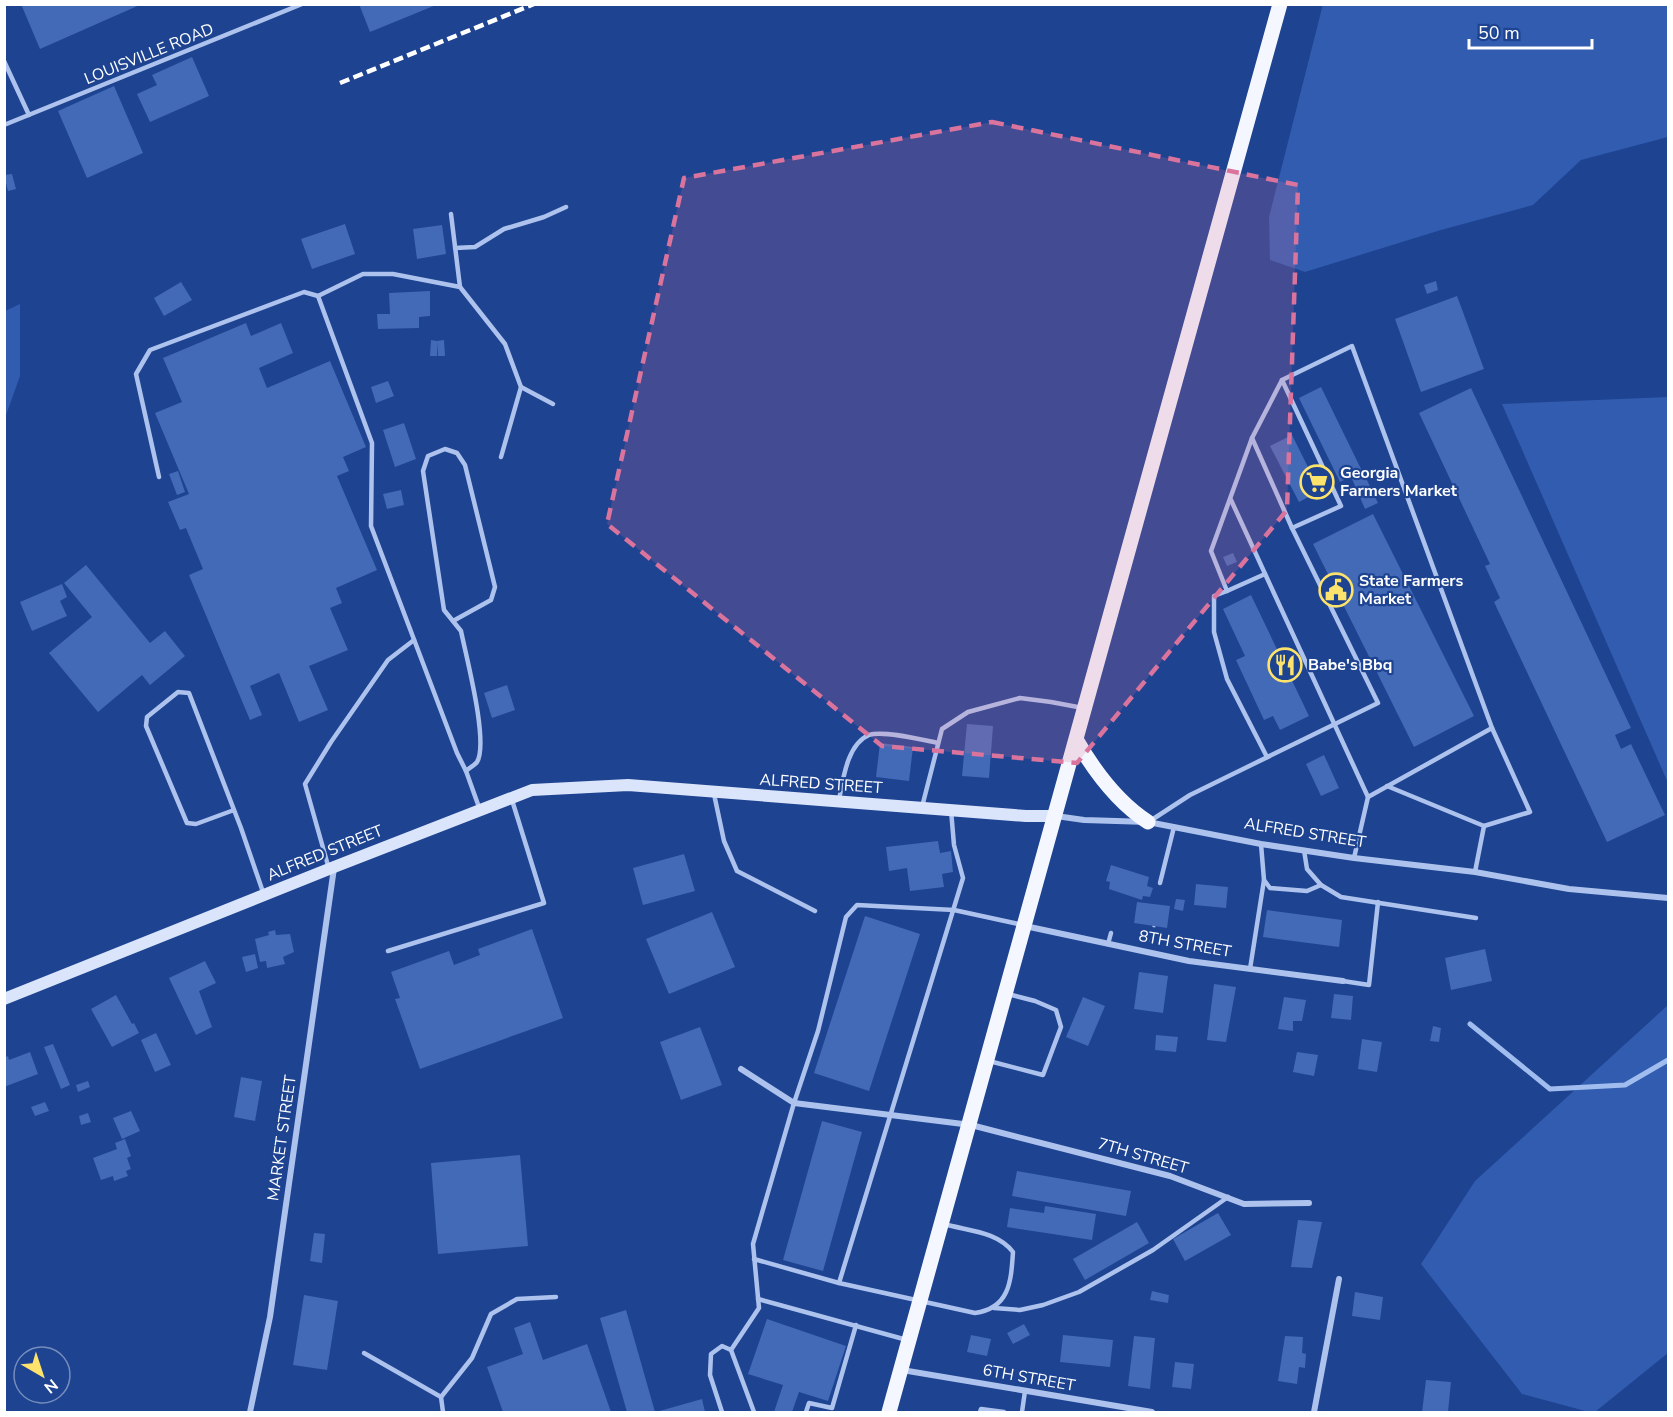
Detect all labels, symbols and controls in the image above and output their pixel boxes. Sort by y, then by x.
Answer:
scale bar [1469,12,1592,50]
street label: LOUISVILLE ROAD [81,18,217,90]
text: 50 m [1478,21,1520,45]
place label: Georgia Farmers Market [1340,462,1458,502]
supermarket icon: Georgia Farmers Market [1299,464,1335,500]
place label: State Farmers Market [1359,570,1464,610]
public building icon: State Farmers Market [1318,572,1354,608]
restaurant icon: Babe's Bbq [1267,647,1303,683]
place label: Babe's Bbq [1308,654,1392,676]
street label: ALFRED STREET [759,769,884,799]
street label: ALFRED STREET [1242,813,1368,854]
street label: ALFRED STREET [264,820,387,886]
street label: 8TH STREET [1137,925,1233,963]
street label: MARKET STREET [262,1073,302,1202]
street label: 7TH STREET [1095,1133,1191,1180]
north arrow [12,1345,72,1405]
street label: 6TH STREET [981,1359,1077,1397]
text: N [39,1374,62,1398]

